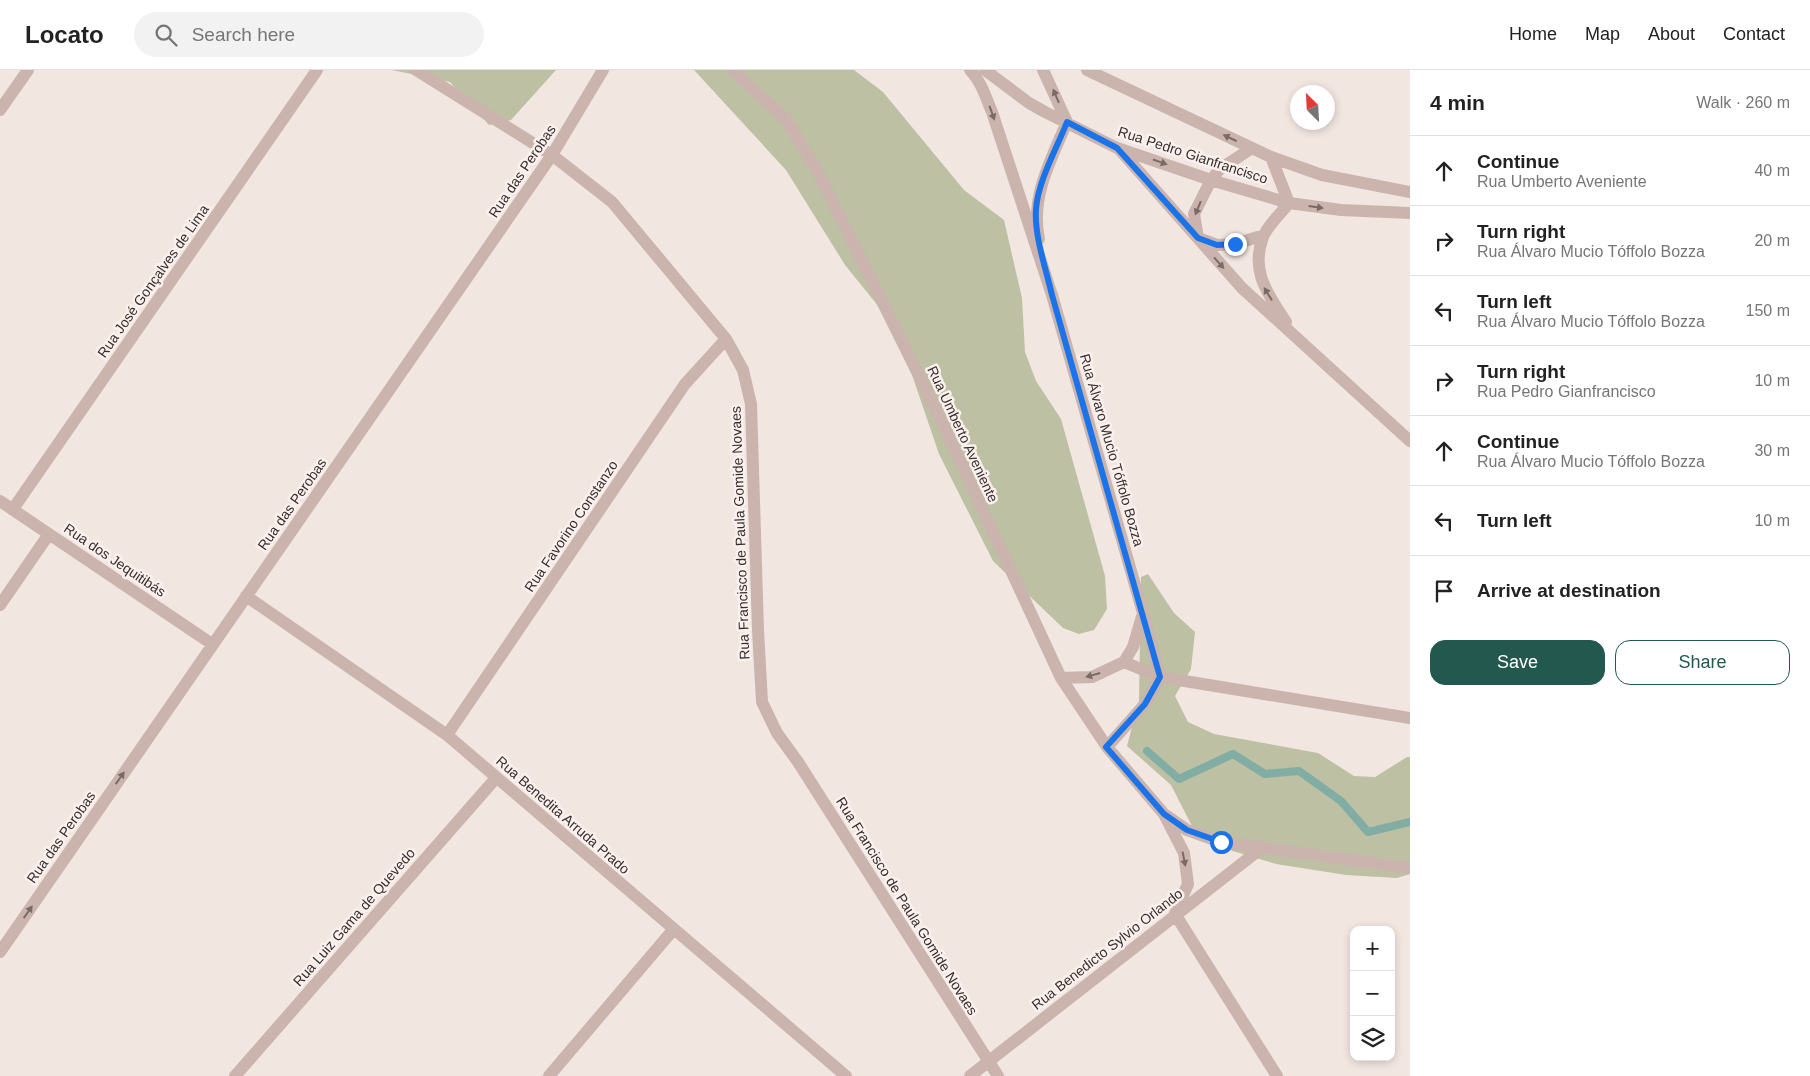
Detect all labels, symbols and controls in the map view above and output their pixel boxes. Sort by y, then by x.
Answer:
search box [134,12,484,57]
text: Locato [25,21,104,48]
icon: search [152,21,180,49]
text: Search here [192,24,295,45]
text: Home [1509,24,1557,44]
text: Map [1585,24,1620,44]
text: About [1648,24,1695,44]
text: Contact [1723,24,1785,44]
north arrow [1290,85,1335,130]
one-way arrow [1051,89,1059,103]
text: 4 min [1430,91,1485,114]
text: Walk · 260 m [1696,94,1790,111]
one-way arrow [988,106,996,121]
street label: Rua das Perobas [485,122,559,220]
street label: Rua Pedro Gianfrancisco [1116,123,1270,187]
one-way arrow [1223,134,1237,142]
text: Continue [1477,151,1559,172]
icon: ahead [1430,157,1458,185]
one-way arrow [1153,158,1168,166]
text: 40 m [1754,162,1790,179]
text: Rua Umberto Aveniente [1477,173,1647,190]
street label: Rua José Gonçalves de Lima [94,201,212,360]
one-way arrow [1193,201,1201,215]
one-way arrow [1308,203,1324,211]
text: Turn right [1477,221,1565,242]
icon: right [1430,227,1458,255]
text: 20 m [1754,232,1790,249]
route end [1224,233,1247,256]
text: Rua Álvaro Mucio Tóffolo Bozza [1477,243,1705,260]
one-way arrow [1214,256,1225,269]
one-way arrow [1264,287,1273,300]
text: Turn left [1477,291,1552,312]
icon: left [1430,297,1458,325]
text: 150 m [1746,302,1790,319]
text: Rua Álvaro Mucio Tóffolo Bozza [1477,313,1705,330]
street label: Rua Álvaro Mucio Tóffolo Bozza [1077,352,1147,548]
text: Turn right [1477,361,1565,382]
street label: Rua Umberto Aveniente [924,363,1002,505]
icon: right [1430,367,1458,395]
text: 10 m [1754,372,1790,389]
text: Rua Pedro Gianfrancisco [1477,383,1656,400]
street label: Rua Francisco de Paula Gomide Novaes [728,406,752,660]
text: Continue [1477,431,1559,452]
icon: ahead [1430,437,1458,465]
text: 30 m [1754,442,1790,459]
text: Rua Álvaro Mucio Tóffolo Bozza [1477,453,1705,470]
street label: Rua das Perobas [254,455,330,553]
street label: Rua Favorino Constanzo [521,457,621,595]
icon: left [1430,507,1458,535]
text: Turn left [1477,510,1552,531]
text: 10 m [1754,512,1790,529]
street label: Rua dos Jequitibás [61,520,169,600]
icon: arrive [1430,577,1458,605]
text: Arrive at destination [1477,580,1661,601]
button: Save [1430,640,1605,685]
button: Share [1615,640,1790,685]
one-way arrow [1086,671,1101,679]
street label: Rua Benedita Arruda Prado [493,753,633,877]
one-way arrow [115,771,125,785]
street label: Rua das Perobas [23,788,99,886]
street label: Rua Francisco de Paula Gomide Novaes [833,794,981,1018]
route start [1210,831,1233,854]
street label: Rua Luiz Gama de Quevedo [290,845,418,989]
one-way arrow [1181,851,1189,867]
street label: Rua Benedicto Sylvio Orlando [1028,885,1186,1013]
one-way arrow [23,905,33,919]
map controls [1350,926,1395,1061]
button: + [1350,926,1395,971]
button: − [1350,971,1395,1016]
button: layers [1350,1016,1395,1061]

